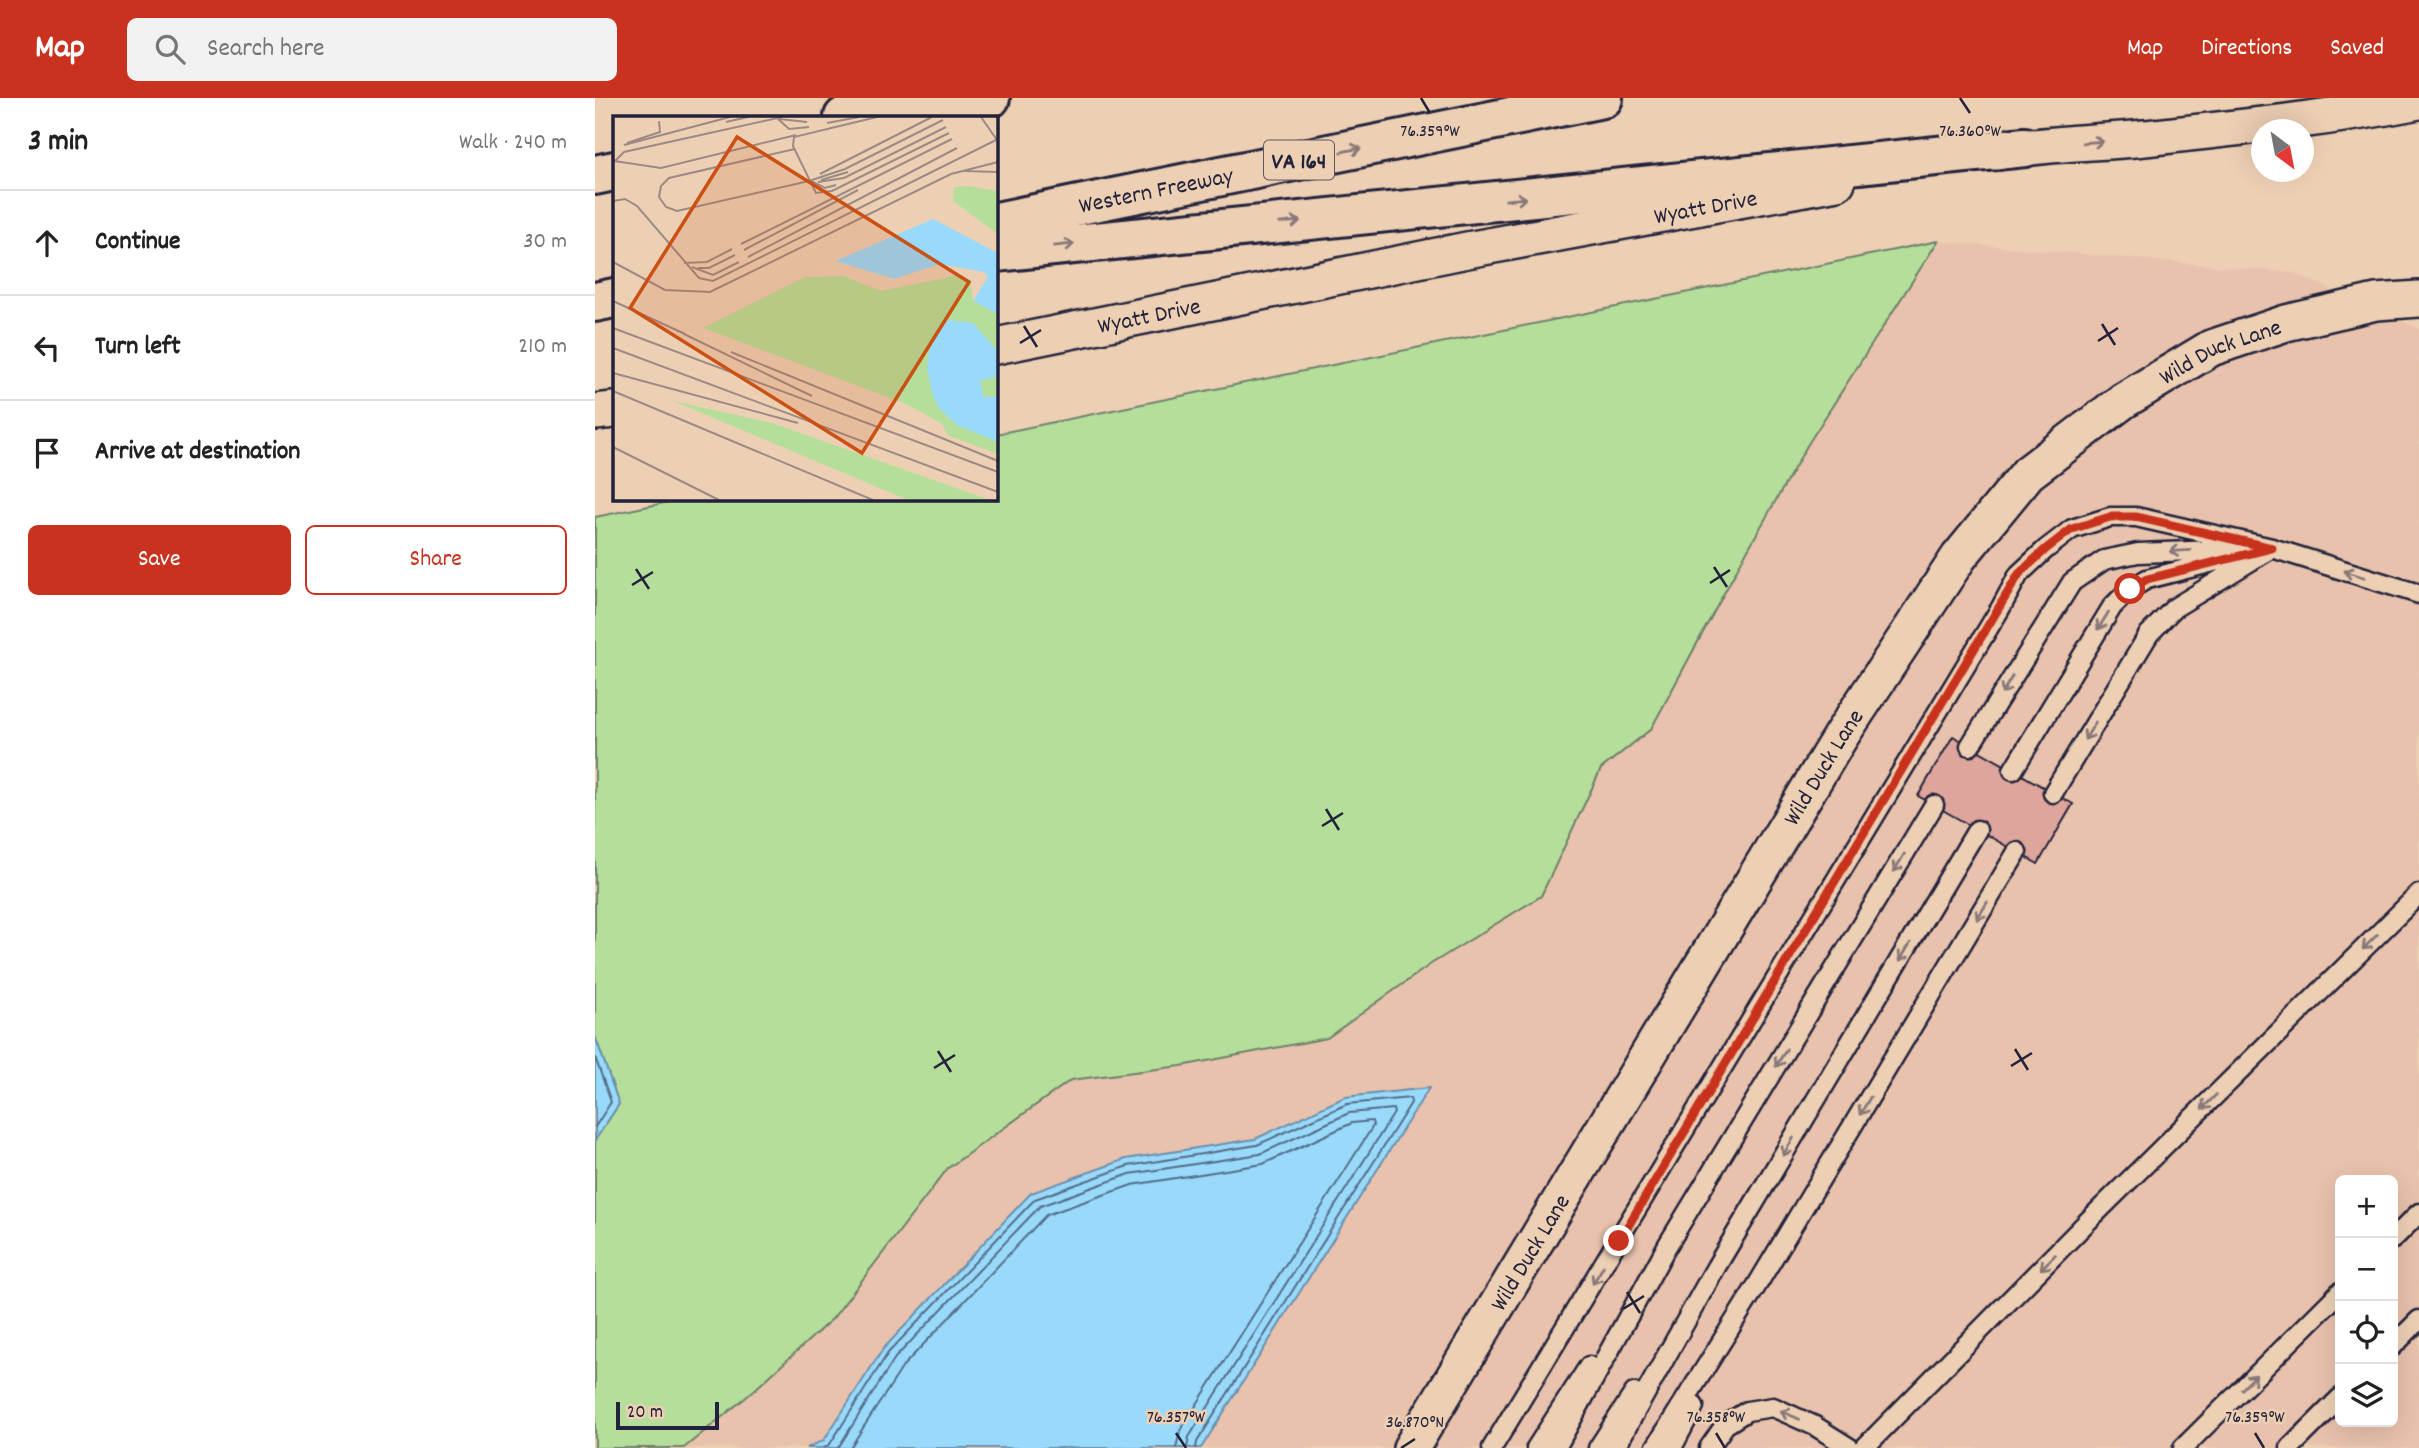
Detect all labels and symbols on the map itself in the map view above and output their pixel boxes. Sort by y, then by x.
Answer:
inset map [613,116,997,500]
north arrow [2251,119,2314,182]
text: 76.359°W [1400,120,1460,145]
text: 76.360°W [1939,120,2001,145]
one-way arrow [2081,135,2104,148]
road number: VA 164 [1264,141,1334,180]
one-way arrow [1339,142,1362,156]
street label: Western Freeway [1076,160,1238,225]
street label: Wyatt Drive [1652,183,1760,235]
one-way arrow [1504,192,1527,205]
one-way arrow [1278,215,1301,228]
one-way arrow [1052,238,1074,251]
street label: Wyatt Drive [1095,291,1204,345]
street label: Wild Duck Lane [2154,312,2286,395]
one-way arrow [2168,544,2191,557]
one-way arrow [2343,567,2365,580]
route start [2114,573,2145,604]
one-way arrow [2096,610,2110,630]
one-way arrow [1999,675,2013,695]
street label: Wild Duck Lane [1776,703,1874,833]
one-way arrow [2083,721,2097,741]
one-way arrow [1892,853,1906,873]
one-way arrow [1975,900,1989,920]
one-way arrow [2362,933,2379,950]
one-way arrow [1897,941,1911,961]
one-way arrow [1774,1047,1788,1067]
one-way arrow [2201,1093,2218,1110]
one-way arrow [1858,1095,1872,1115]
one-way arrow [1781,1136,1795,1156]
street label: Wild Duck Lane [1483,1189,1580,1318]
route end [1603,1225,1634,1256]
one-way arrow [2039,1254,2056,1271]
one-way arrow [1590,1265,1605,1284]
one-way arrow [2240,1374,2257,1391]
scale bar [616,1399,719,1431]
text: 76.357°W [1147,1406,1206,1431]
text: 76.358°W [1687,1406,1746,1431]
text: 76.359°W [2225,1406,2285,1431]
one-way arrow [1780,1408,1802,1421]
text: 36.870°N [1386,1411,1444,1436]

